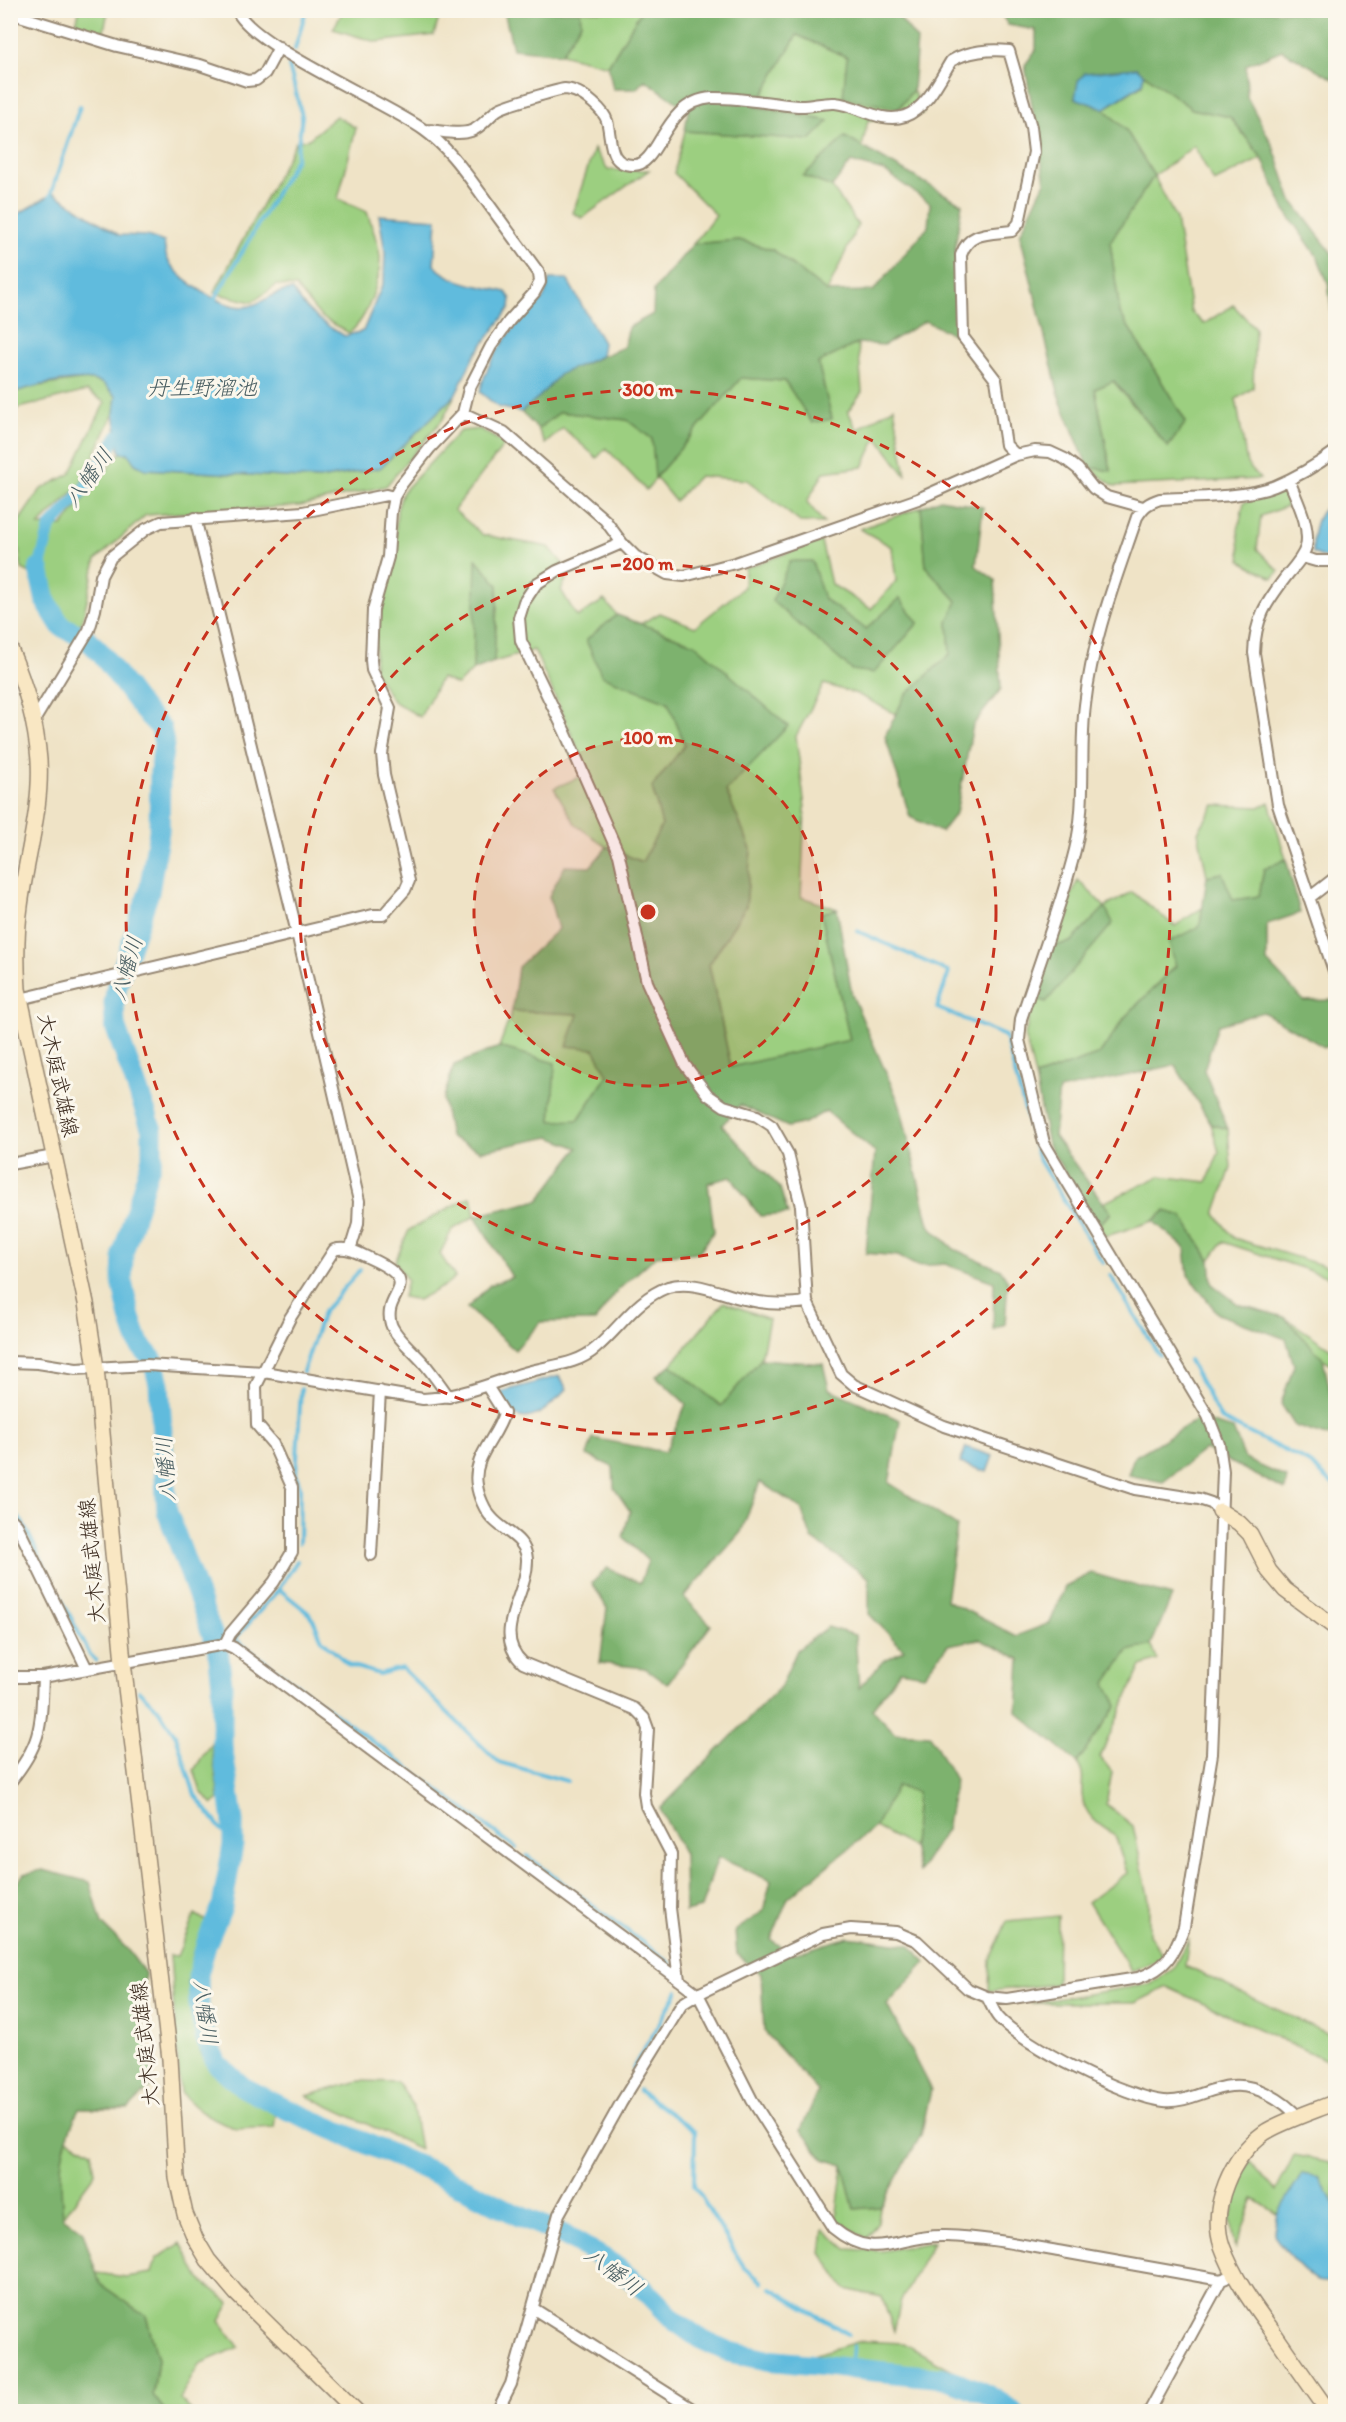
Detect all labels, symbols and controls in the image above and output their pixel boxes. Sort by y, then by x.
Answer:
water label: 丹生野溜池 [147,374,258,401]
text: 300 m [622,379,674,401]
water label: 八幡川 [58,443,119,512]
text: 200 m [623,553,674,575]
text: 100 m [623,727,674,749]
centre of rings [638,902,658,922]
water label: 八幡川 [104,933,149,1004]
street label: 大木庭武雄線 [33,1011,84,1139]
water label: 八幡川 [150,1435,181,1503]
street label: 大木庭武雄線 [74,1497,109,1625]
water label: 八幡川 [188,1978,223,2047]
street label: 大木庭武雄線 [125,1980,164,2108]
water label: 八幡川 [579,2241,648,2302]

